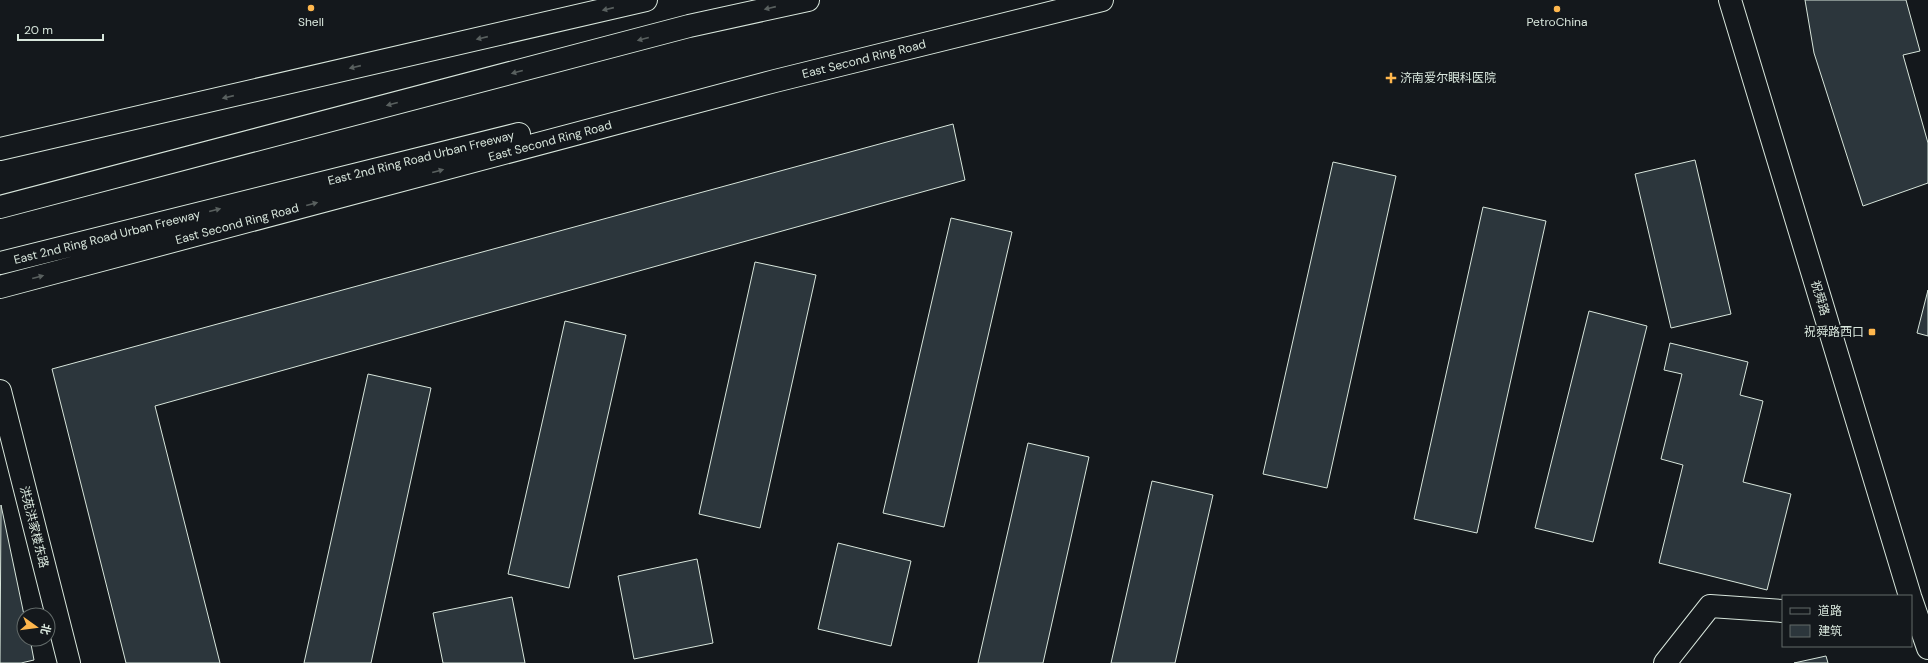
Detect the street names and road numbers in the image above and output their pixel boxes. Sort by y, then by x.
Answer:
street label: East Second Ring Road [800,36,928,82]
street label: East Second Ring Road [487,117,613,165]
street label: East 2nd Ring Road Urban Freeway [326,127,516,189]
street label: East Second Ring Road [174,200,300,248]
street label: East 2nd Ring Road Urban Freeway [12,206,202,268]
street label: 祝舜路 [1807,278,1833,318]
street label: 洪苑洪家楼东路 [16,484,52,570]

